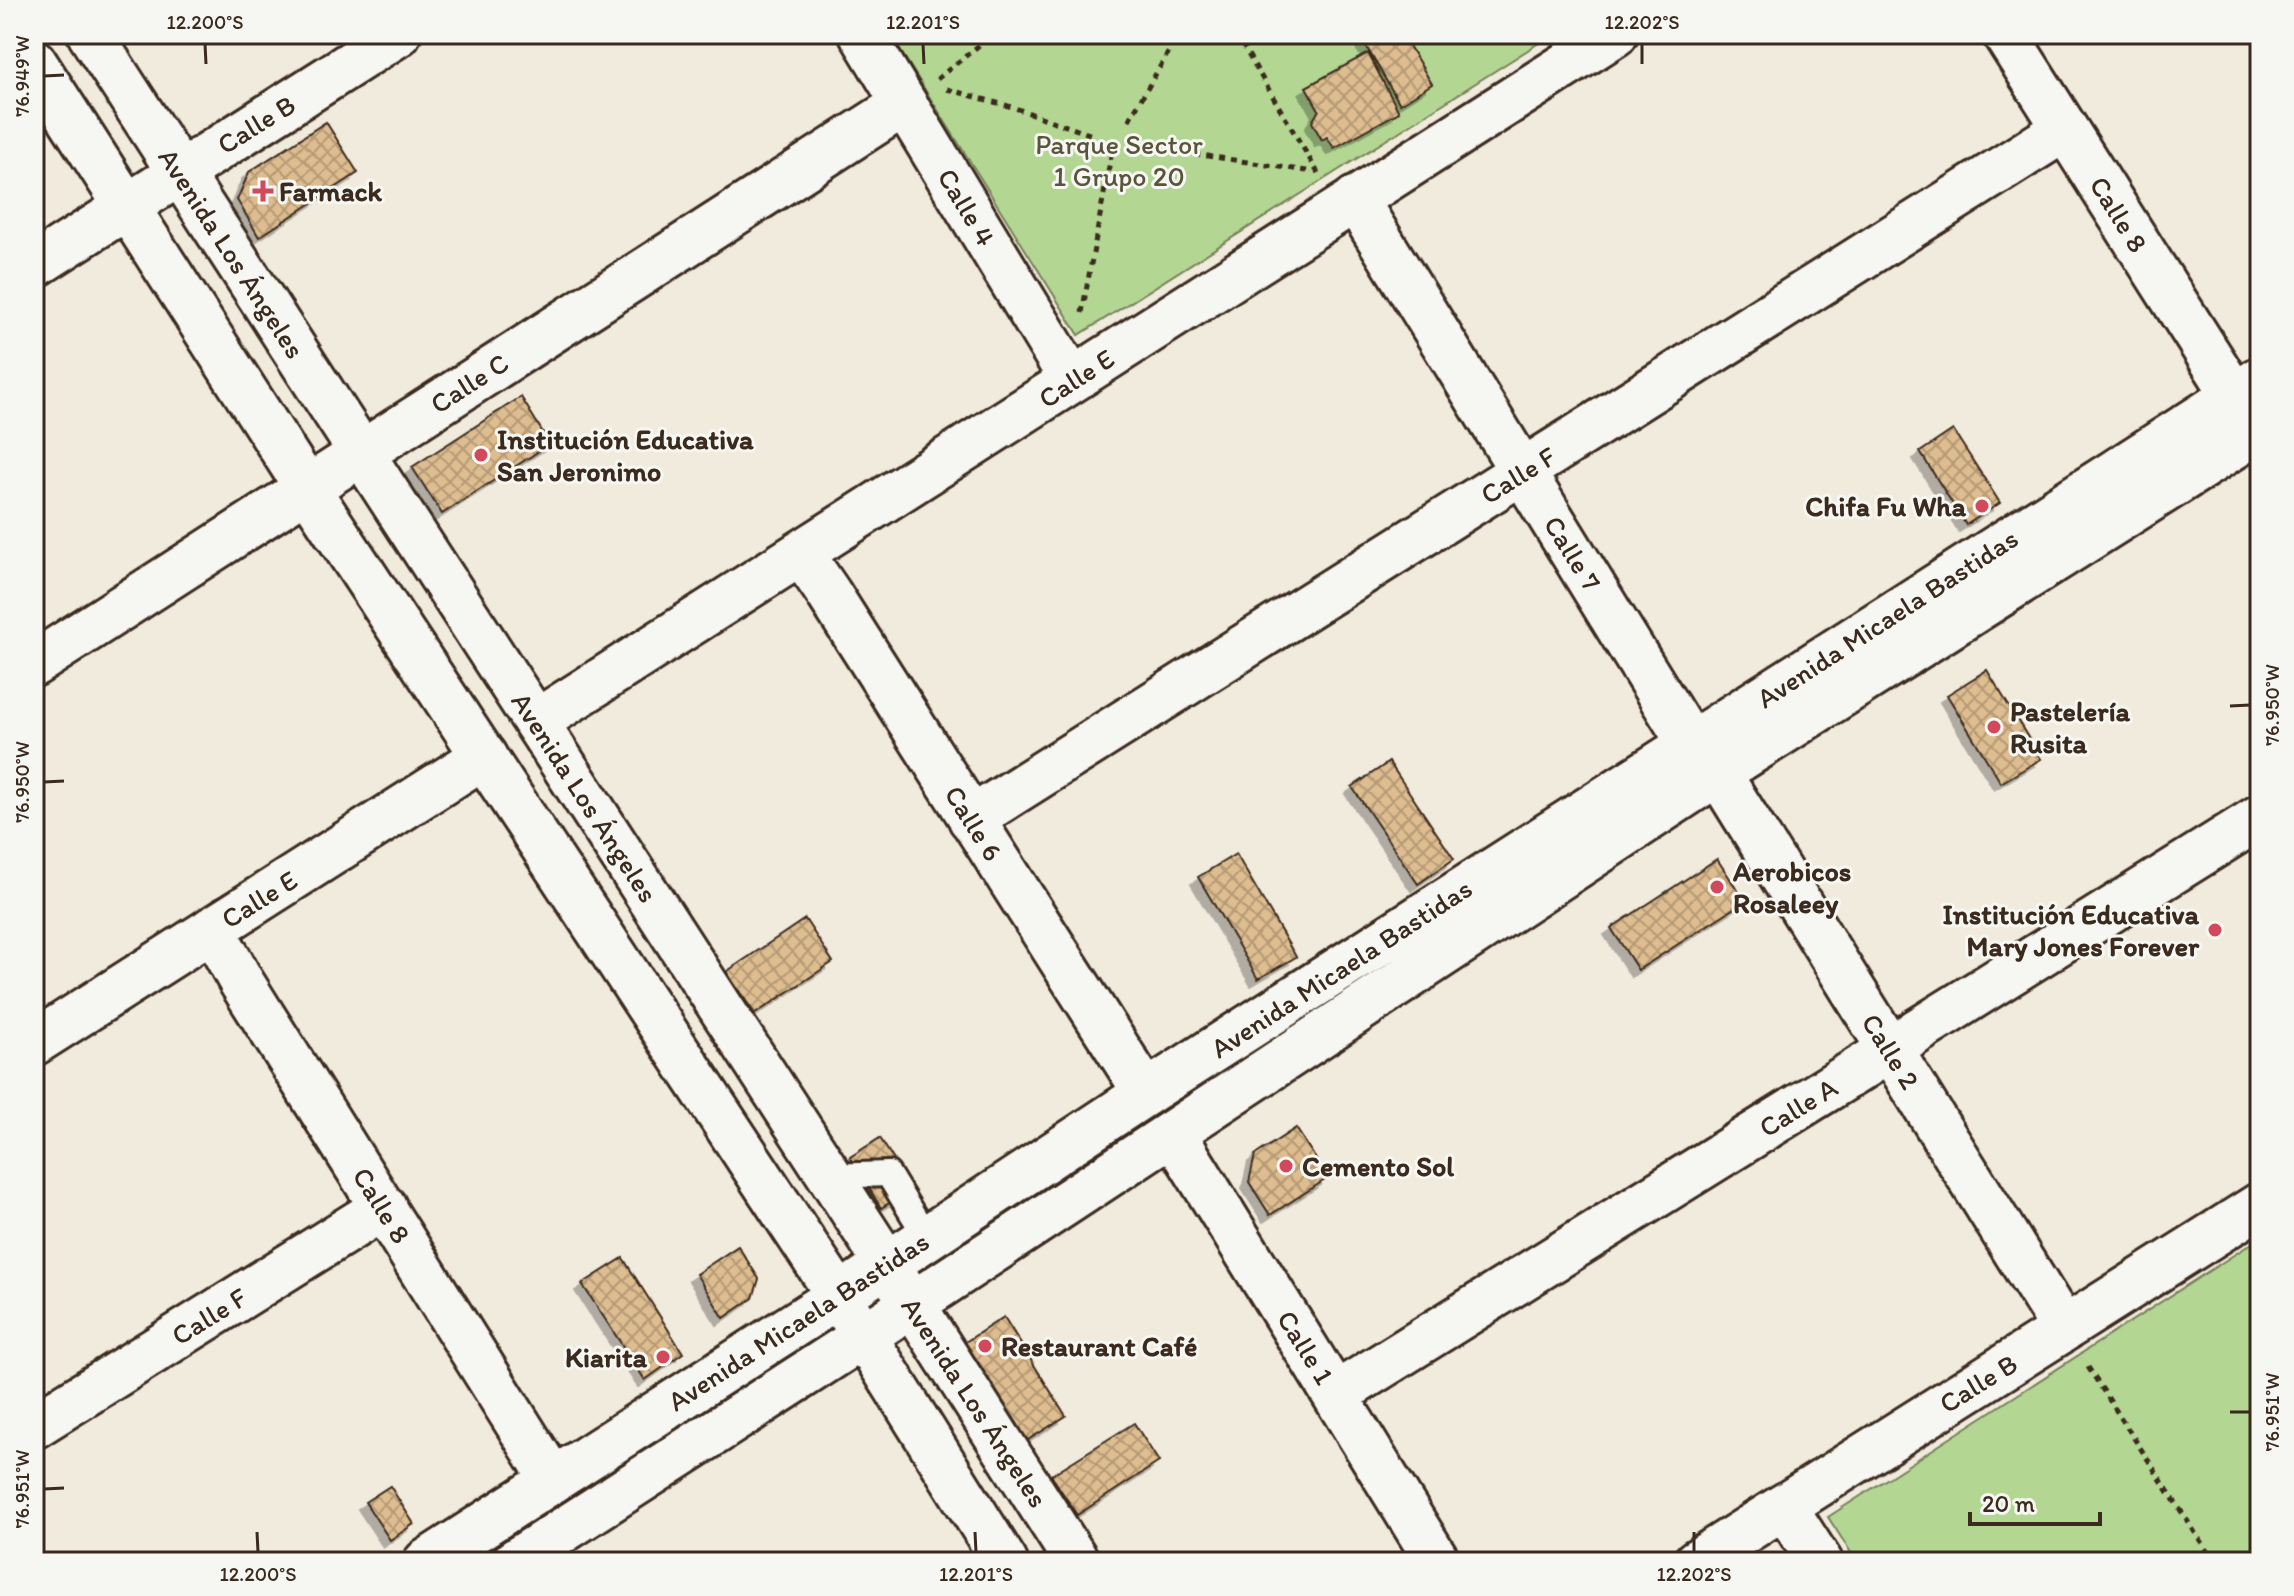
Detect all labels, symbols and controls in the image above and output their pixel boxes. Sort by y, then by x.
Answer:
text: 12.200°S [166,10,244,34]
text: 12.201°S [886,10,960,34]
text: 12.202°S [1604,10,1680,34]
text: 76.949°W [10,35,34,117]
street label: Calle B [211,87,301,161]
park label: Parque Sector 1 Grupo 20 [1035,127,1203,193]
street label: Avenida Los Ángeles [151,142,313,364]
street label: Calle 4 [931,162,1004,252]
street label: Calle 8 [2082,170,2156,258]
place label: Farmack [279,174,383,208]
marker: Farmack [254,182,272,200]
street label: Calle E [1032,341,1120,415]
street label: Calle C [424,345,514,421]
place label: Institución Educativa San Jeronimo [497,422,754,488]
street label: Calle F [1474,438,1562,511]
marker: Institución Educativa San Jeronimo [472,446,490,464]
place label: Chifa Fu Wha [1805,489,1966,523]
marker: Chifa Fu Wha [1973,497,1991,515]
street label: Calle 7 [1537,509,1609,597]
street label: Avenida Micaela Bastidas [1750,521,2024,715]
text: 76.950°W [2260,664,2284,746]
street label: Avenida Los Ángeles [504,686,666,908]
place label: Pastelería Rusita [2010,694,2131,760]
marker: Pastelería Rusita [1985,718,2003,736]
text: 76.950°W [10,741,34,823]
street label: Calle 6 [938,779,1010,867]
place label: Aerobicos Rosaleey [1732,854,1851,920]
street label: Calle E [215,862,303,936]
street label: Avenida Micaela Bastidas [1204,871,1478,1065]
marker: Aerobicos Rosaleey [1708,878,1726,896]
place label: Institución Educativa Mary Jones Forever [1942,897,2200,963]
marker: Institución Educativa Mary Jones Forever [2206,921,2224,939]
street label: Calle 2 [1855,1007,1927,1095]
street label: Calle A [1753,1070,1844,1144]
place label: Cemento Sol [1302,1149,1454,1183]
marker: Cemento Sol [1277,1157,1295,1175]
street label: Calle 8 [345,1161,419,1249]
street label: Avenida Micaela Bastidas [661,1224,935,1418]
street label: Calle F [165,1279,253,1352]
street label: Avenida Los Ángeles [894,1291,1056,1513]
street label: Calle 1 [1270,1304,1342,1390]
place label: Restaurant Café [1001,1329,1197,1363]
marker: Restaurant Café [976,1337,994,1355]
place label: Kiarita [565,1340,647,1374]
street label: Calle B [1933,1346,2023,1420]
marker: Kiarita [654,1348,672,1366]
text: 76.951°W [2260,1373,2284,1451]
text: 76.951°W [10,1450,34,1528]
scale bar [1970,1476,2100,1526]
text: 20 m [1982,1489,2035,1518]
text: 12.200°S [219,1562,297,1586]
text: 12.201°S [939,1562,1013,1586]
text: 12.202°S [1656,1562,1732,1586]

